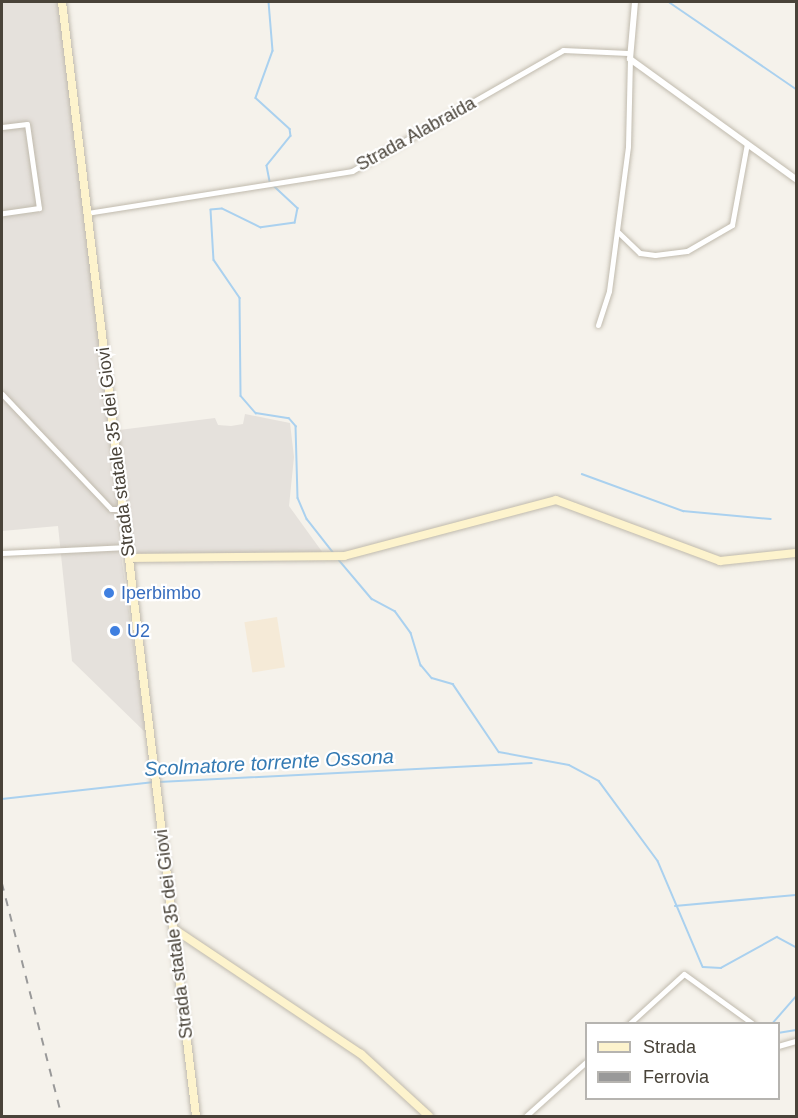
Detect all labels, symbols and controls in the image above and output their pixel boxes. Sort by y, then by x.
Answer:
street label: Strada Alabraida [352,92,480,176]
street label: Strada statale 35 dei Giovi [92,346,140,558]
place label: Iperbimbo [121,582,201,604]
marker: Iperbimbo [102,586,116,600]
place label: U2 [127,620,150,642]
marker: U2 [108,624,122,638]
water label: Scolmatore torrente Ossona [143,744,395,782]
street label: Strada statale 35 dei Giovi [150,828,198,1040]
legend [585,1022,780,1100]
text: Strada [643,1037,696,1057]
text: Ferrovia [643,1067,709,1087]

